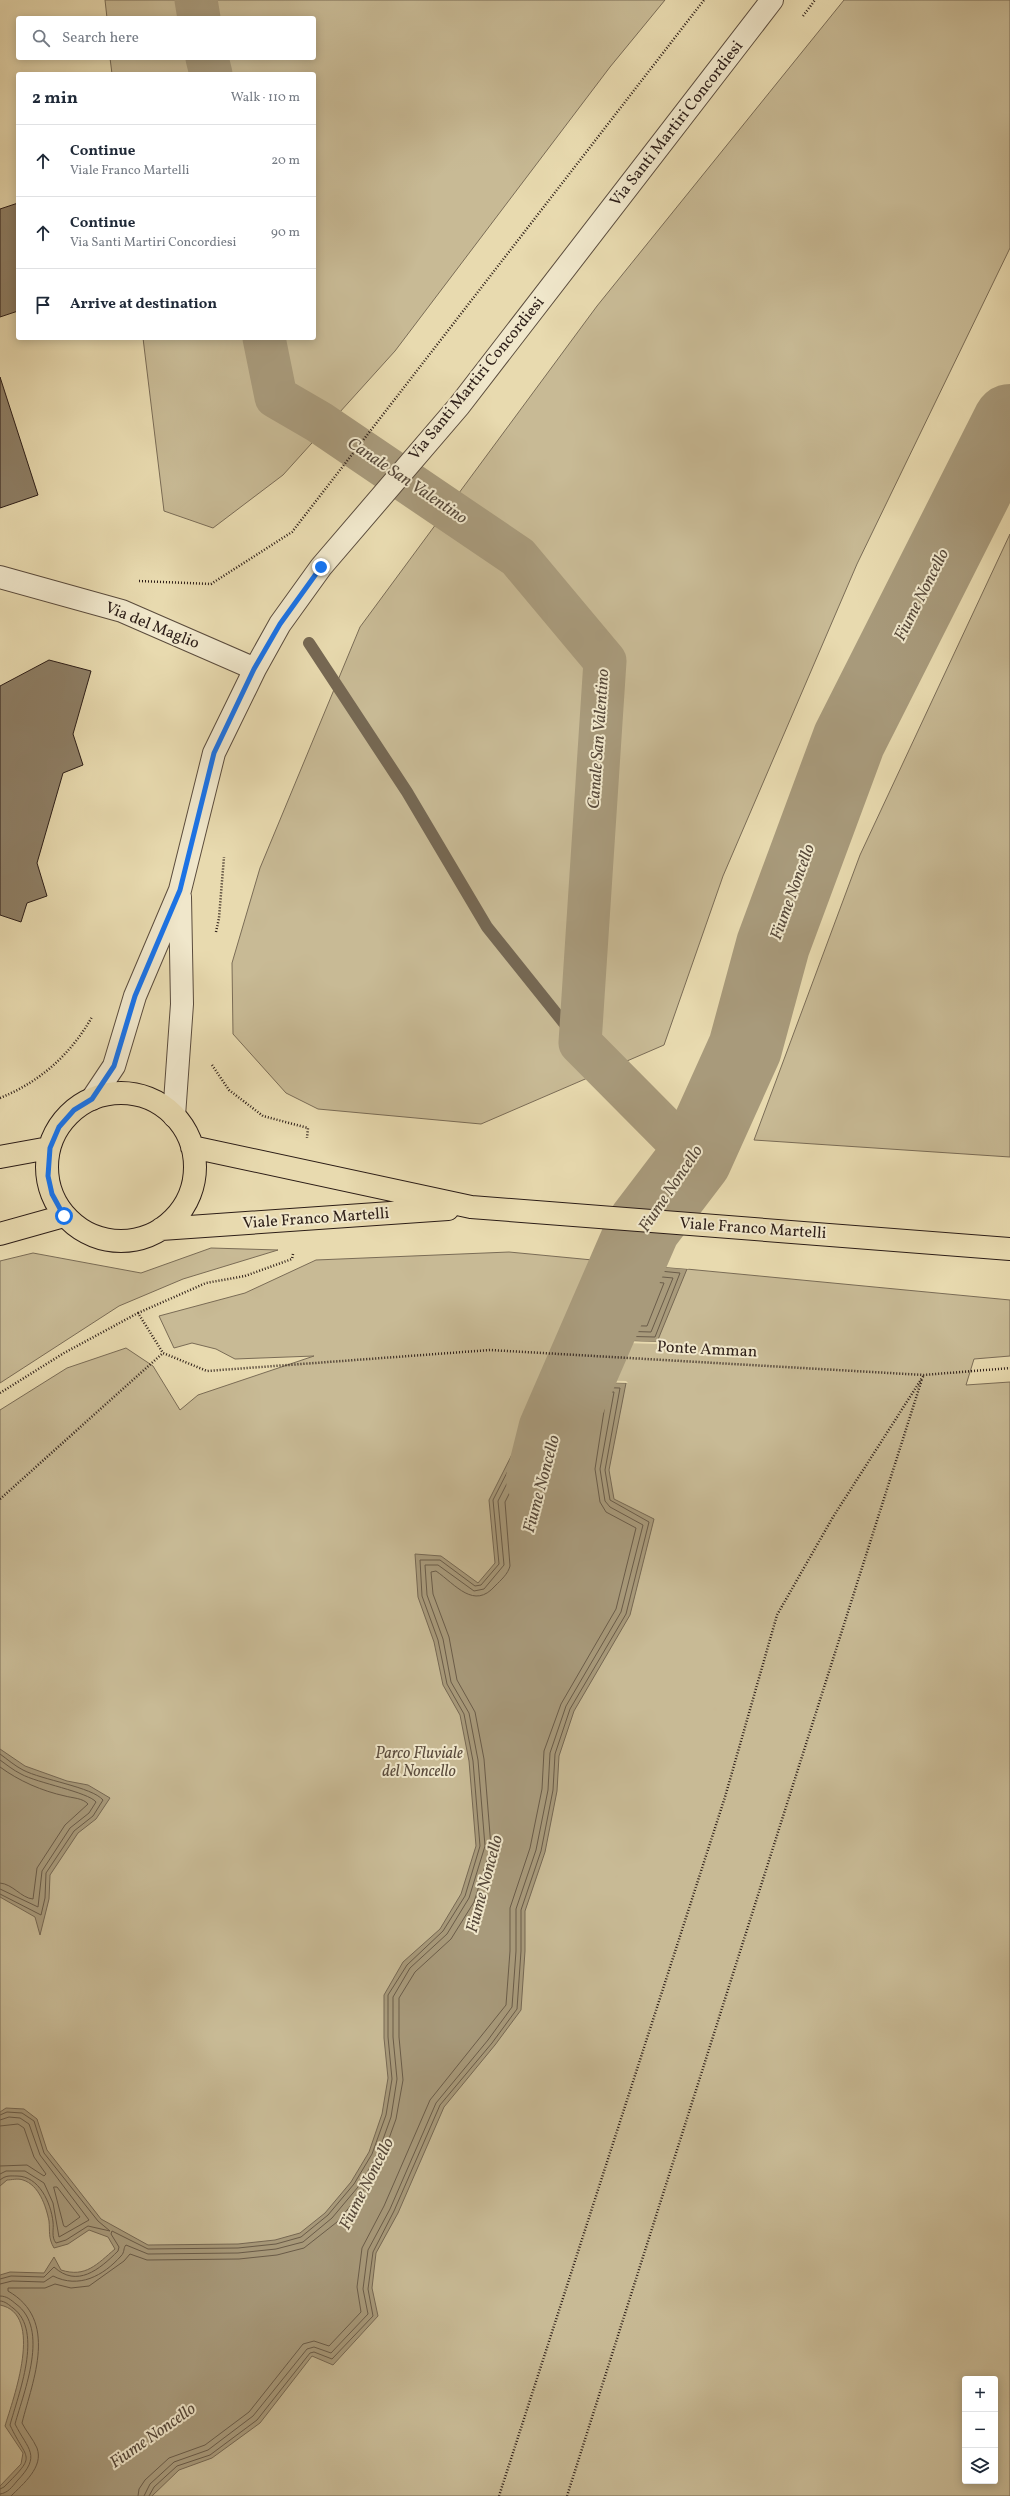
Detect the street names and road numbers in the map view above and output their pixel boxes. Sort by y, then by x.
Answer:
street label: Via Santi Martiri Concordiesi [605,36,749,211]
street label: Via Santi Martiri Concordiesi [404,292,550,466]
street label: Via del Maglio [102,597,202,655]
street label: Viale Franco Martelli [242,1203,390,1235]
street label: Viale Franco Martelli [679,1213,827,1245]
street label: Ponte Amman [656,1336,758,1364]

